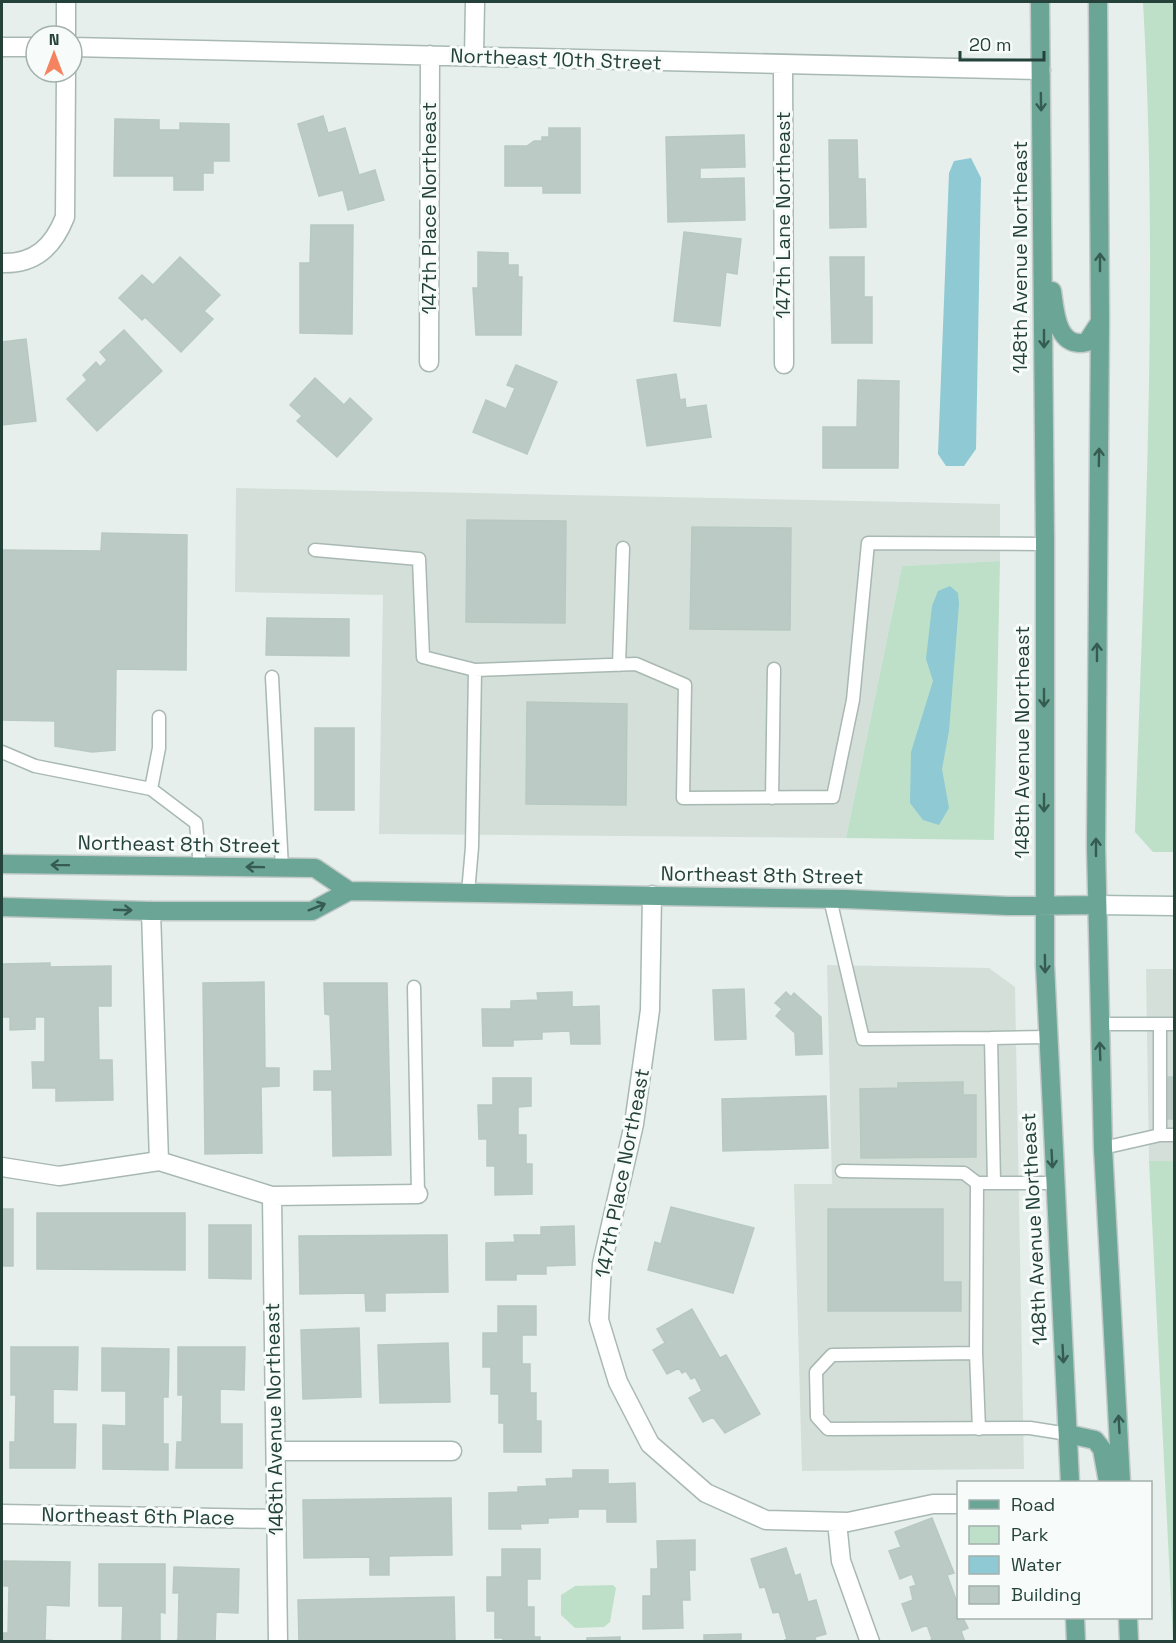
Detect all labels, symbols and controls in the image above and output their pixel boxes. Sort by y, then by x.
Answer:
north arrow [24,24,84,84]
scale bar [960,24,1044,62]
text: N [49,29,59,50]
text: 20 m [969,33,1012,56]
street label: Northeast 10th Street [450,42,662,76]
one-way arrow [1036,91,1047,111]
street label: 147th Place Northeast [416,102,442,314]
street label: 147th Lane Northeast [770,111,796,319]
street label: 148th Avenue Northeast [1007,141,1033,373]
one-way arrow [1094,252,1106,272]
one-way arrow [1038,328,1050,348]
one-way arrow [1093,447,1105,467]
street label: 148th Avenue Northeast [1009,626,1035,858]
one-way arrow [1091,642,1103,662]
one-way arrow [1038,687,1050,707]
one-way arrow [1038,793,1050,813]
street label: Northeast 8th Street [77,829,281,859]
one-way arrow [1090,837,1102,857]
one-way arrow [51,859,71,870]
street label: Northeast 8th Street [660,860,864,890]
one-way arrow [246,861,266,873]
one-way arrow [307,901,325,912]
one-way arrow [112,904,132,916]
one-way arrow [1039,954,1050,974]
one-way arrow [1094,1042,1106,1062]
street label: 147th Place Northeast [589,1066,655,1280]
street label: 148th Avenue Northeast [1015,1112,1053,1346]
one-way arrow [1047,1149,1058,1169]
street label: 146th Avenue Northeast [259,1302,289,1536]
one-way arrow [1058,1343,1069,1363]
one-way arrow [1113,1415,1124,1435]
legend [957,1481,1152,1619]
text: Road [1011,1493,1055,1516]
street label: Northeast 6th Place [41,1501,235,1531]
text: Park [1011,1523,1049,1546]
text: Water [1011,1553,1062,1576]
text: Building [1011,1583,1081,1606]

